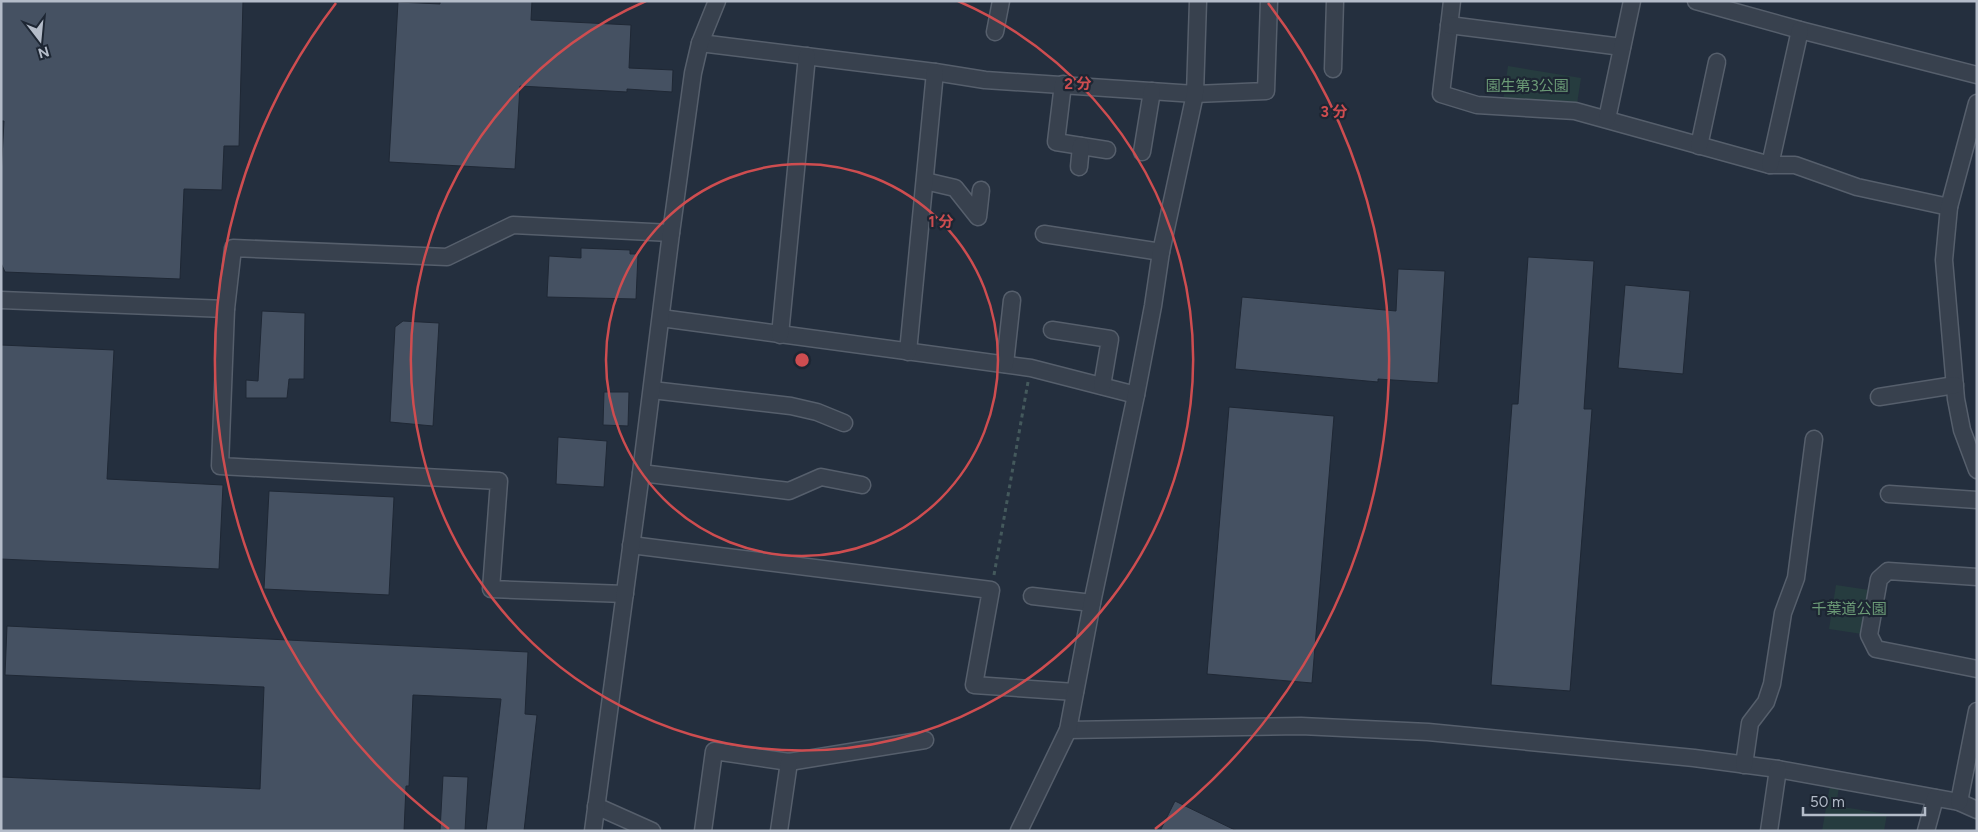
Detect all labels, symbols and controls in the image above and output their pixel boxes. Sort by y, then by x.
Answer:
north arrow [15,15,65,65]
text: N [36,42,51,62]
text: 2 分 [1064,75,1092,93]
park label: 園生第3公園 [1485,77,1569,95]
text: 3 分 [1321,103,1347,121]
text: 1 分 [929,213,953,231]
centre of rings [793,351,811,369]
park label: 千葉道公園 [1811,600,1887,618]
scale bar [1803,784,1926,816]
text: 50 m [1810,793,1845,811]

